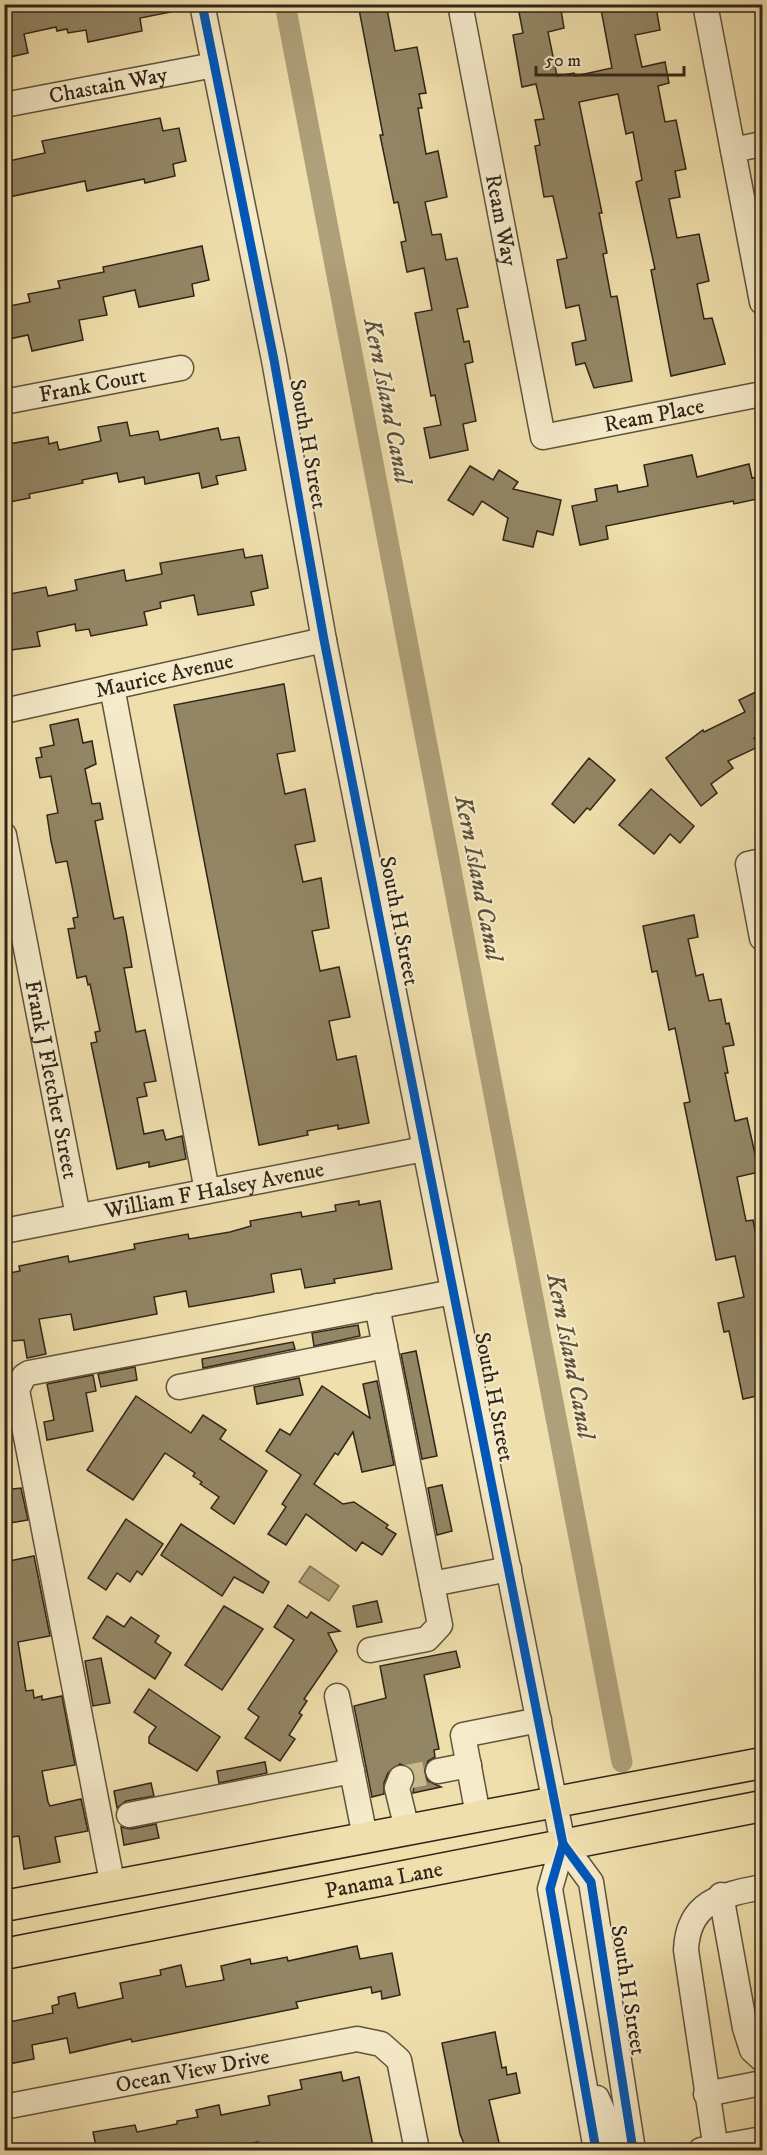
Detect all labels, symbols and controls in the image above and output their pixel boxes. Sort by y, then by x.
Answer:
scale bar [536,39,684,77]
text: 50 m [545,50,581,72]
street label: Chastain Way [47,61,170,110]
street label: Ream Way [479,172,524,269]
water label: Kern Island Canal [356,315,418,489]
street label: Frank Court [37,362,148,408]
street label: South H Street [283,377,333,511]
street label: Ream Place [602,392,706,438]
street label: Maurice Avenue [92,647,236,704]
water label: Kern Island Canal [447,792,509,966]
street label: South H Street [373,854,425,988]
street label: Frank J Fletcher Street [19,978,84,1181]
street label: William F Halsey Avenue [101,1155,326,1225]
water label: Kern Island Canal [539,1270,601,1444]
street label: South H Street [468,1330,520,1464]
street label: Panama Lane [323,1855,445,1905]
street label: South H Street [604,1923,652,2057]
street label: Ocean View Drive [113,2043,272,2099]

